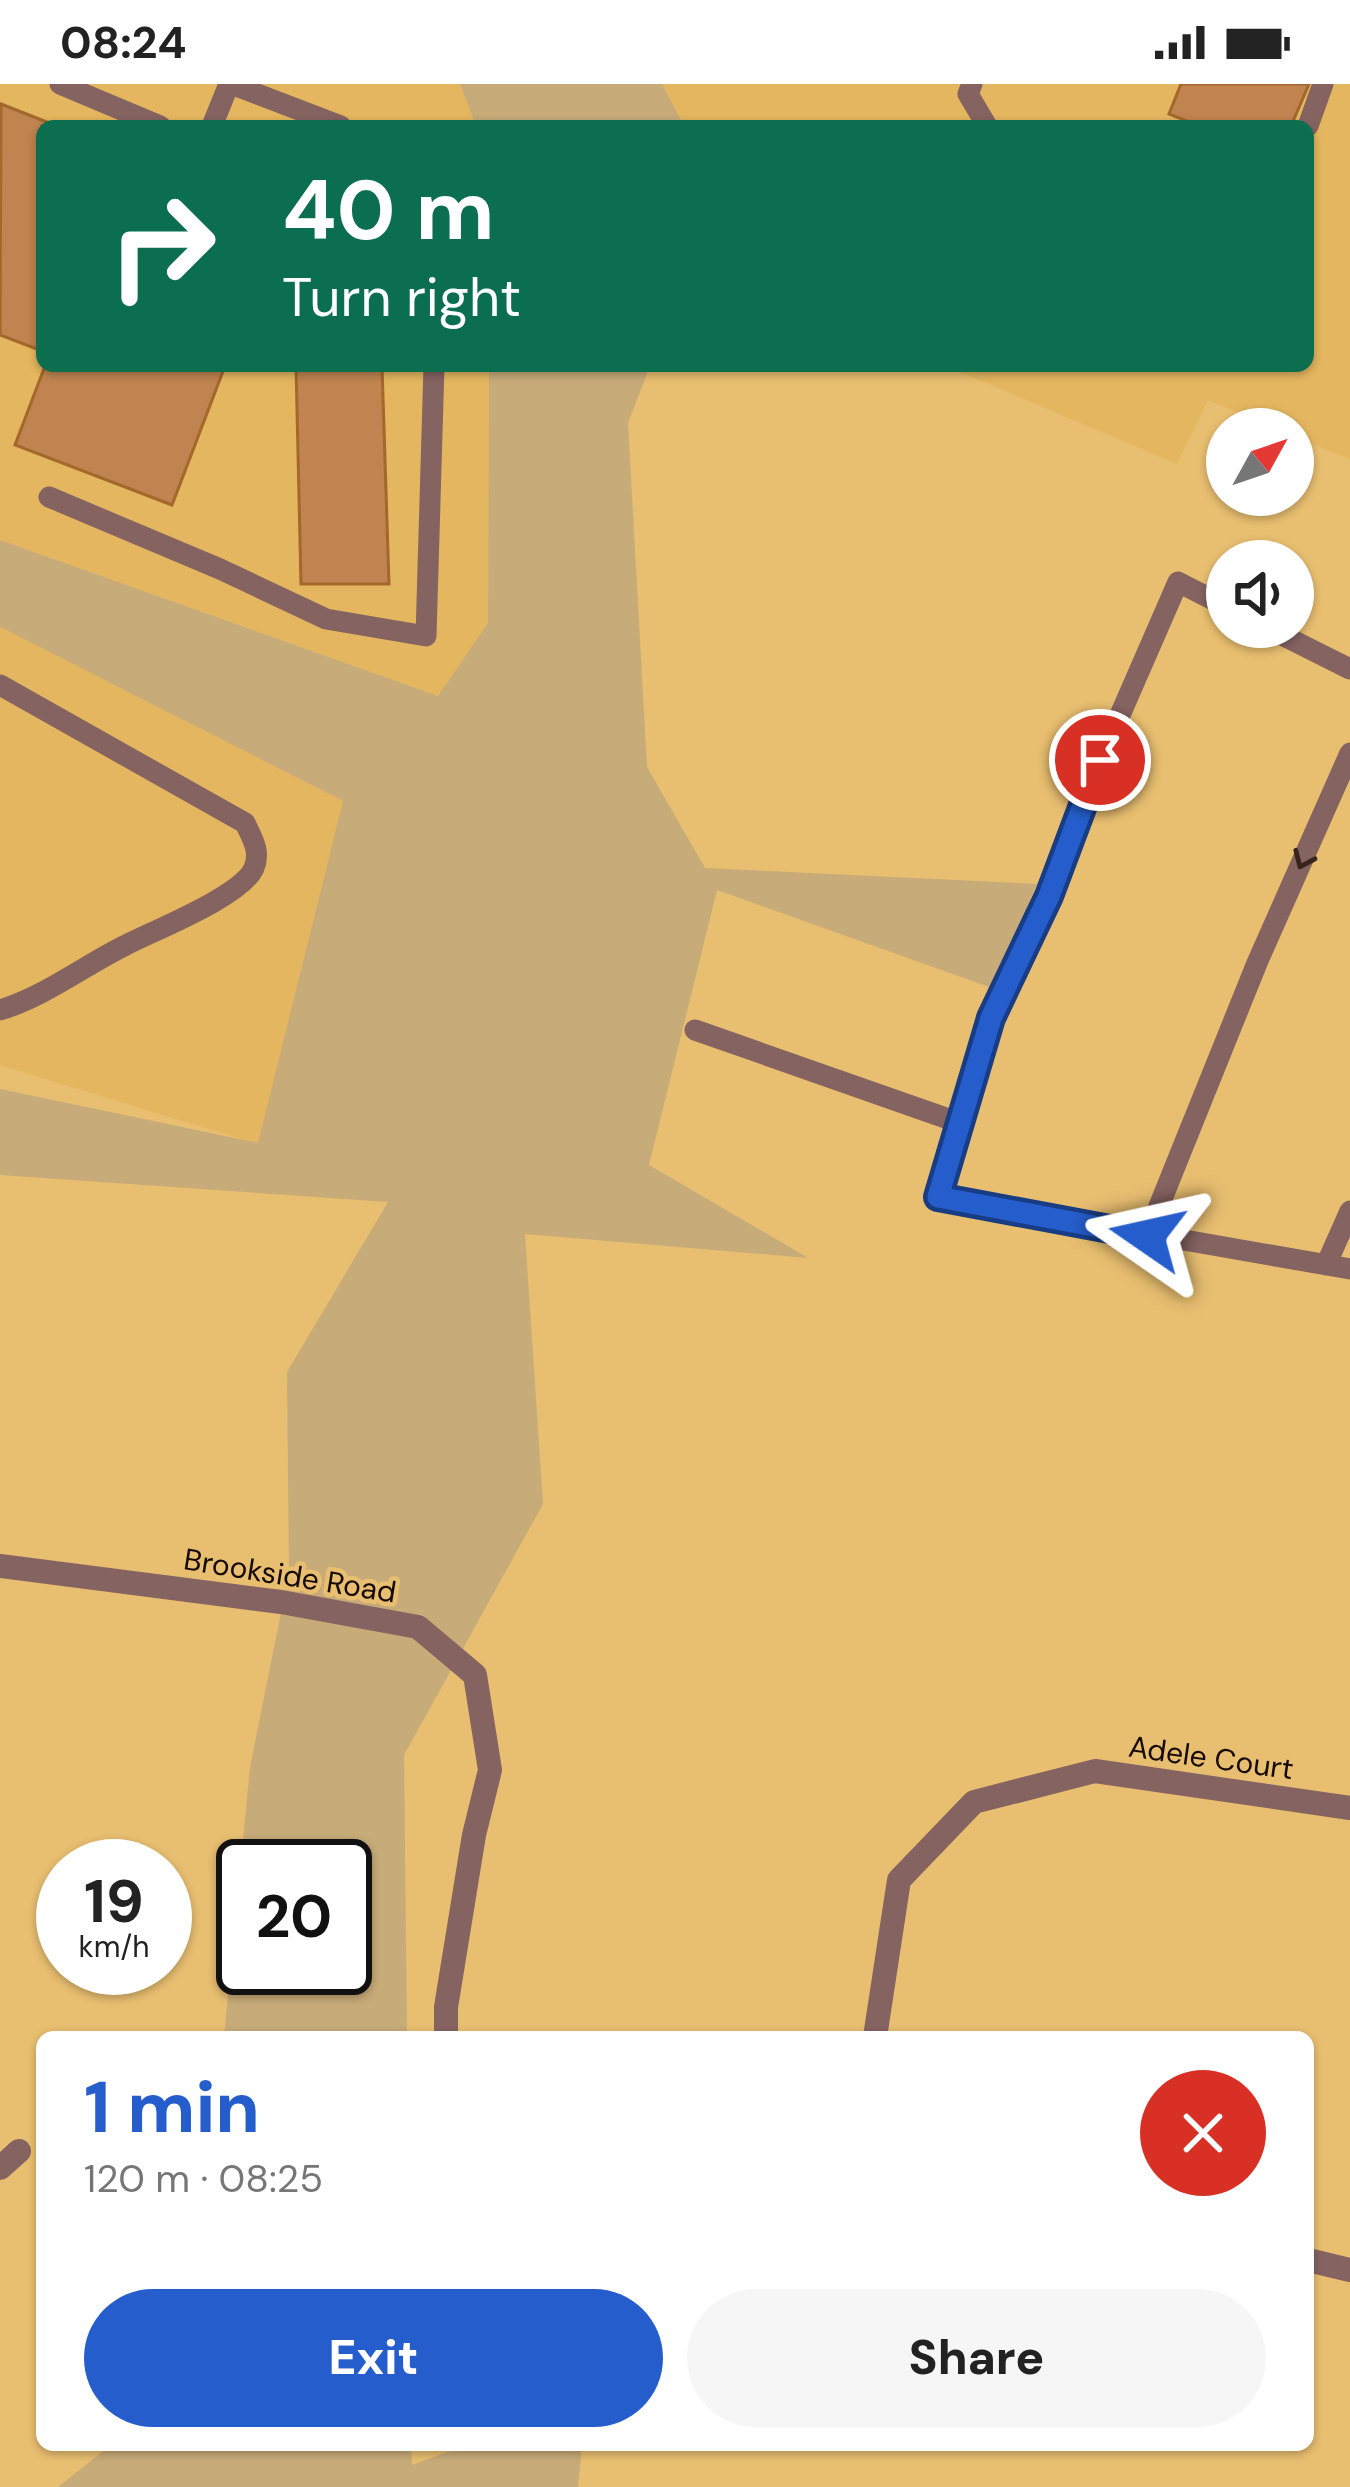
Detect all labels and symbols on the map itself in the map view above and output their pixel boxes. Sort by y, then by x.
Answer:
north arrow [1206,408,1314,516]
pin [1049,709,1151,811]
one-way arrow [1293,848,1317,869]
position arrow [1084,1173,1210,1299]
street label: Brookside Road [181,1539,399,1612]
street label: Adele Court [1126,1727,1296,1788]
speed limit sign: 20 [216,1839,372,1995]

